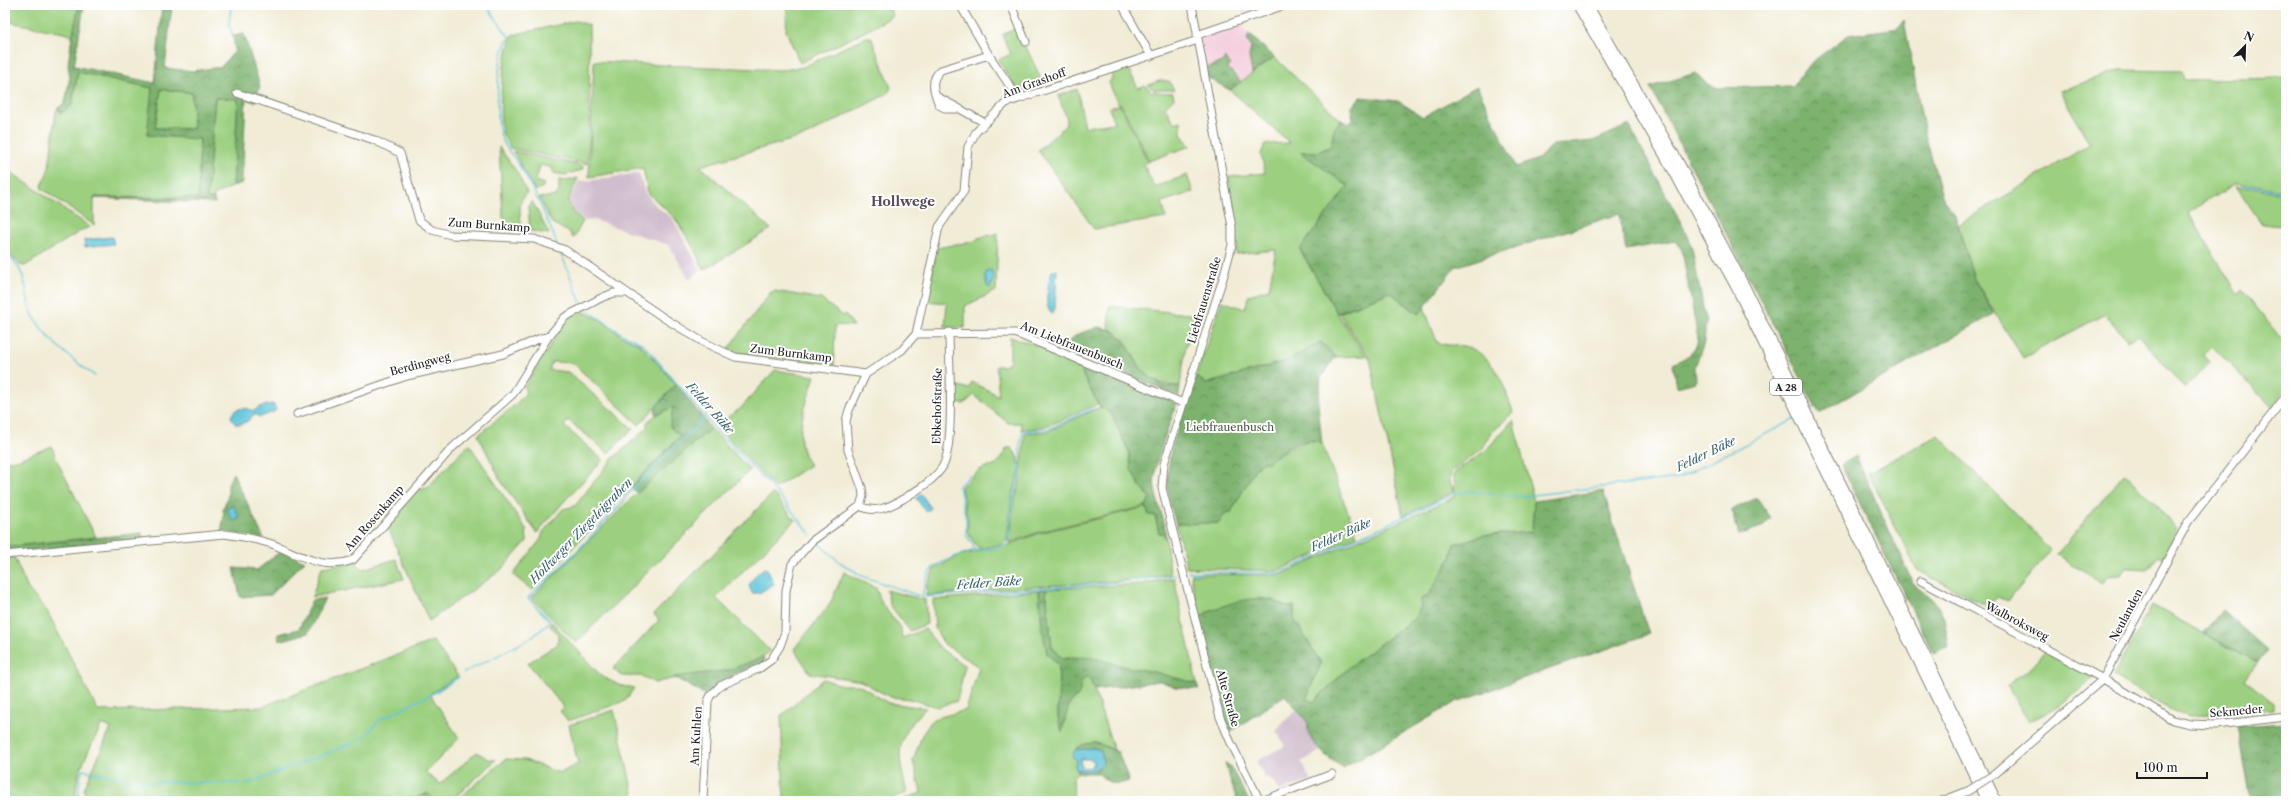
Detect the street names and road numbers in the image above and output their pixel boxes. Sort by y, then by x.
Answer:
street label: Am Grashoff [999,65,1069,101]
street label: Zum Burnkamp [447,215,531,235]
street label: Liebfrauenstraße [1184,255,1224,345]
street label: Am Liebfrauenbusch [1018,318,1126,372]
street label: Zum Burnkamp [749,341,833,365]
street label: Berdingweg [388,349,452,379]
street label: Ebkehofstraße [929,368,945,444]
road number: A 28 [1770,379,1802,395]
street label: Am Rosenkamp [341,482,407,555]
street label: Neulanden [2106,586,2146,644]
street label: Walbroksweg [1982,598,2051,644]
street label: Alte Straße [1213,667,1243,728]
street label: Sekmeder [2209,702,2263,720]
street label: Am Kuhlen [687,706,705,767]

